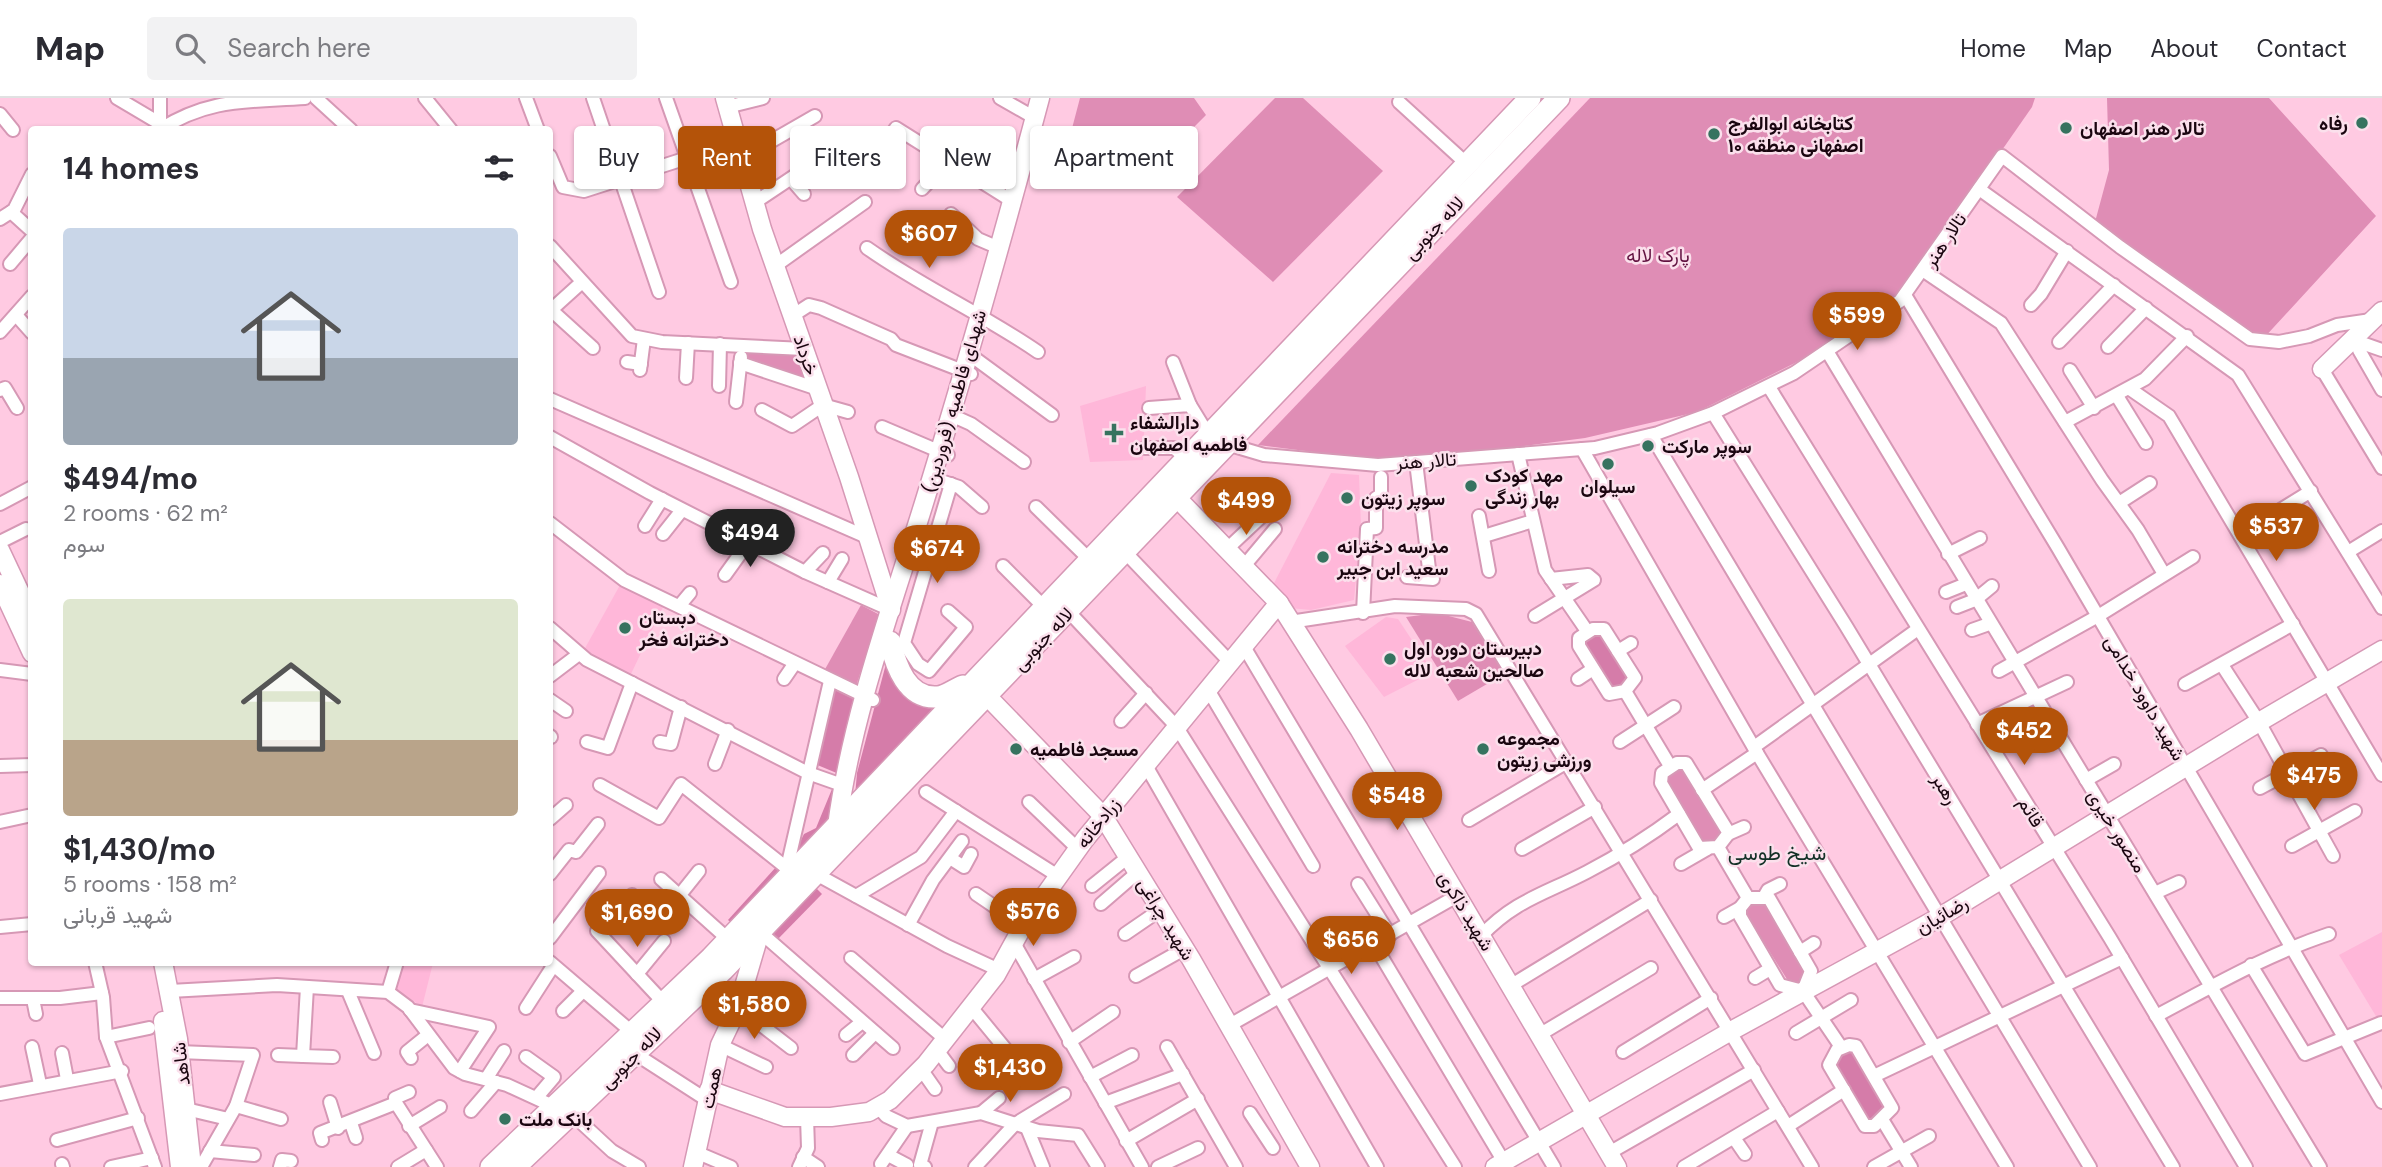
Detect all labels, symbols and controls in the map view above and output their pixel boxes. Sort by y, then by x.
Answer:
search box [147,17,637,80]
text: Map [35,27,105,70]
icon: search [171,29,209,67]
text: Search here [227,31,371,65]
text: Home [1960,33,2026,64]
text: Map [2064,33,2112,64]
text: About [2150,33,2219,64]
text: Contact [2257,33,2347,64]
place label: کتابخانه ابوالفرج اصفهانی منطقه ۱۰ [1728,111,1864,158]
place label: رفاه [2319,111,2348,136]
marker: رفاه [2354,115,2370,131]
place label: تالار هنر اصفهان [2080,116,2204,141]
marker: تالار هنر اصفهان [2058,120,2074,136]
chip: Buy [574,126,664,189]
chip: Rent [678,126,776,189]
chip: Filters [790,126,906,189]
chip: New [920,126,1016,189]
chip: Apartment [1030,126,1198,189]
marker: کتابخانه ابوالفرج اصفهانی منطقه ۱۰ [1706,126,1722,142]
text: 14 homes [63,149,200,188]
icon: filters [480,149,518,187]
street label: لاله جنوبی [1398,191,1470,265]
street label: تالار هنر [1917,208,1972,273]
pin: $607 [888,211,970,270]
text: $607 [901,218,957,248]
park label: پارک لاله [1626,243,1690,269]
icon: home [228,273,354,399]
pin: $599 [1816,292,1898,352]
text: $599 [1829,300,1885,330]
street label: شهدای فاطمیه (فروردین) [916,307,992,495]
street label: خرداد [787,331,825,379]
place label: دارالشفاء فاطمیه اصفهان [1130,410,1248,457]
marker: دارالشفاء فاطمیه اصفهان [1104,423,1124,443]
place label: سوپر مارکت [1662,434,1752,460]
marker: سوپر مارکت [1640,438,1656,454]
street label: تالار هنر [1394,446,1457,476]
marker: سیلوان [1600,456,1616,472]
text: $494/mo [63,459,198,498]
place label: مهد کودک بهار زندگی [1485,463,1563,510]
place label: سیلوان [1581,474,1635,499]
pin: $499 [1205,478,1287,537]
marker: مهد کودک بهار زندگی [1463,478,1479,494]
text: $499 [1217,485,1275,515]
place label: سوپر زیتون [1361,486,1445,512]
marker: سوپر زیتون [1339,490,1355,506]
text: 2 rooms · 62 m² [63,498,228,528]
pin: $537 [2235,504,2317,563]
pin: $494 [709,510,791,569]
text: $537 [2249,511,2303,541]
text: $494 [721,517,779,547]
pin: $674 [896,526,978,585]
text: سوم [63,529,105,559]
text: $674 [910,533,964,563]
place label: مدرسه دخترانه سعید ابن جبیر [1336,534,1449,581]
marker: مدرسه دخترانه سعید ابن جبیر [1315,549,1331,565]
street label: لاله جنوبی [1007,602,1079,676]
place label: دبستان دخترانه فخر [638,605,729,652]
marker: دبستان دخترانه فخر [617,620,633,636]
street label: شهید داوود خدامی [2099,631,2191,765]
place label: دبیرستان دوره اول صالحین شعبه لاله [1404,636,1544,683]
icon: home [228,644,354,770]
marker: دبیرستان دوره اول صالحین شعبه لاله [1382,651,1398,667]
pin: $452 [1983,708,2065,767]
text: $452 [1996,715,2052,745]
place label: مجموعه ورزشی زیتون [1497,726,1592,773]
place label: مسجد فاطمیه [1030,737,1139,762]
marker: مسجد فاطمیه [1008,741,1024,757]
marker: مجموعه ورزشی زیتون [1475,741,1491,757]
pin: $475 [2273,752,2355,812]
text: $475 [2287,760,2341,790]
street label: رهبر [1925,768,1964,809]
pin: $548 [1356,772,1438,832]
text: $548 [1368,780,1426,810]
street label: منصور خیری [2082,785,2152,877]
street label: زرادخانه [1070,792,1126,854]
street label: قائم [2012,792,2050,832]
text: $1,430/mo [63,830,216,869]
district label: شیخ طوسی [1728,839,1826,867]
street label: شهید ذاکری [1432,866,1500,956]
text: 5 rooms · 158 m² [63,869,237,899]
street label: شهید چراغی [1131,873,1200,965]
pin: $576 [992,888,1074,948]
pin: $1,690 [580,890,694,949]
street label: رضائیان [1911,890,1973,940]
text: $576 [1006,896,1060,926]
text: $1,690 [601,897,673,927]
text: شهید قربانی [63,900,172,930]
pin: $656 [1310,916,1392,976]
text: $656 [1323,924,1379,954]
pin: $1,580 [697,982,811,1041]
text: $1,580 [718,989,790,1019]
street label: لاله جنوبی [594,1021,668,1095]
street label: شاهد [166,1041,196,1087]
pin: $1,430 [953,1044,1067,1104]
text: $1,430 [974,1052,1046,1082]
street label: همت [694,1065,728,1111]
place label: بانک ملت [519,1107,592,1132]
marker: بانک ملت [497,1111,513,1127]

